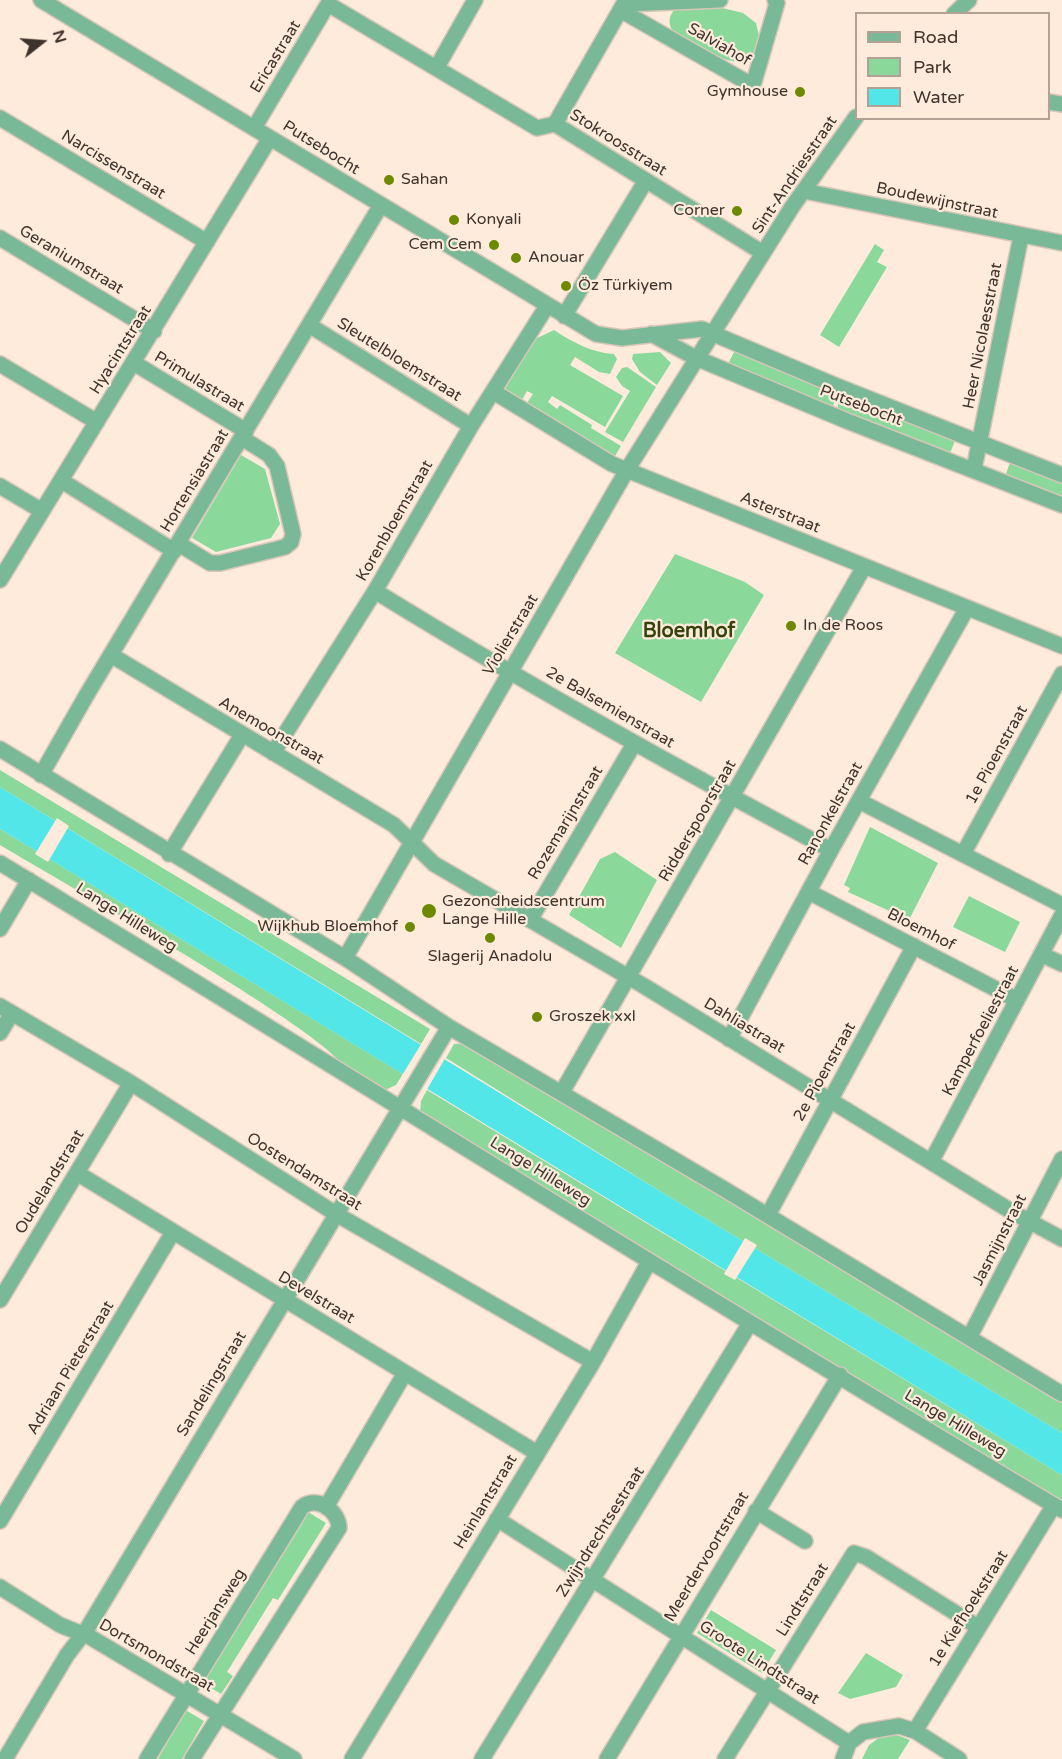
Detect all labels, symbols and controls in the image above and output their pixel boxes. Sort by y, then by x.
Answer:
north arrow [12,12,72,72]
legend [855,12,1050,120]
street label: Ericastraat [247,17,305,97]
street label: Salviahof [684,19,754,71]
text: Road [913,26,958,48]
text: N [48,28,71,46]
text: Park [913,56,951,78]
place label: Gymhouse [707,82,788,102]
marker: Gymhouse [793,85,807,99]
text: Water [913,86,964,108]
street label: Stokroosstraat [566,106,670,180]
street label: Sint-Andriesstraat [748,112,842,238]
street label: Putsebocht [279,117,363,179]
street label: Narcissenstraat [57,126,169,204]
place label: Sahan [401,170,448,190]
marker: Sahan [382,173,396,187]
street label: Boudewijnstraat [874,179,1000,223]
place label: Corner [673,201,725,221]
marker: Corner [730,204,744,218]
place label: Konyali [466,210,522,230]
marker: Konyali [447,213,461,227]
street label: Geraniumstraat [15,221,127,299]
place label: Cem Cem [409,235,482,255]
marker: Cem Cem [487,238,501,252]
place label: Anouar [528,248,584,268]
marker: Anouar [509,251,523,265]
street label: Heer Nicolaesstraat [959,261,1007,411]
place label: Öz Türkiyem [578,276,673,296]
marker: Öz Türkiyem [559,279,573,293]
street label: Hyacintstraat [86,302,156,398]
street label: Sleutelbloemstraat [333,314,465,406]
street label: Primulastraat [150,348,248,416]
street label: Putsebocht [817,381,905,431]
street label: Hortensiastraat [157,426,233,536]
street label: Korenbloemstraat [353,457,437,585]
street label: Asterstraat [737,488,823,538]
street label: Violierstraat [479,591,543,679]
place label: In de Roos [803,616,883,636]
marker: In de Roos [784,619,798,633]
district label: Bloemhof [643,620,735,644]
street label: 2e Balsemienstraat [542,663,678,753]
street label: Anemoonstraat [215,693,327,769]
street label: 1e Pioenstraat [962,702,1032,808]
street label: Ridderspoorstraat [655,756,741,886]
street label: Ranonkelstraat [795,759,867,869]
street label: Rozemarijnstraat [524,763,608,883]
street label: Lange Hilleweg [72,879,180,957]
place label: Gezondheidscentrum Lange Hille [442,892,605,930]
marker: Gezondheidscentrum Lange Hille [420,902,438,920]
street label: Bloemhof [884,905,958,955]
place label: Wijkhub Bloemhof [258,917,398,937]
marker: Wijkhub Bloemhof [403,920,417,934]
marker: Slagerij Anadolu [483,931,497,945]
place label: Slagerij Anadolu [428,947,552,967]
street label: Kamperfoeliestraat [939,963,1023,1099]
street label: Dahliastraat [700,994,788,1058]
place label: Groszek xxl [549,1007,636,1027]
marker: Groszek xxl [530,1010,544,1024]
street label: 2e Pioenstraat [790,1019,860,1125]
street label: Oudelandstraat [11,1126,89,1238]
street label: Oostendamstraat [243,1129,365,1215]
street label: Lange Hilleweg [486,1133,594,1211]
street label: Jasmijnstraat [969,1191,1031,1289]
street label: Develstraat [274,1268,358,1328]
street label: Adriaan Pieterstraat [24,1298,118,1438]
street label: Sandelingstraat [173,1328,251,1440]
street label: Lange Hilleweg [900,1386,1010,1462]
street label: Heinlantstraat [450,1451,522,1553]
street label: Zwijndrechtsestraat [553,1463,649,1601]
street label: Meerdervoortstraat [661,1488,753,1626]
street label: 1e Kiefhoekstraat [925,1547,1013,1671]
street label: Lindtstraat [773,1560,833,1640]
street label: Heerjansweg [182,1565,250,1659]
street label: Dortsmondstraat [95,1615,217,1697]
street label: Groote Lindtstraat [695,1617,823,1709]

